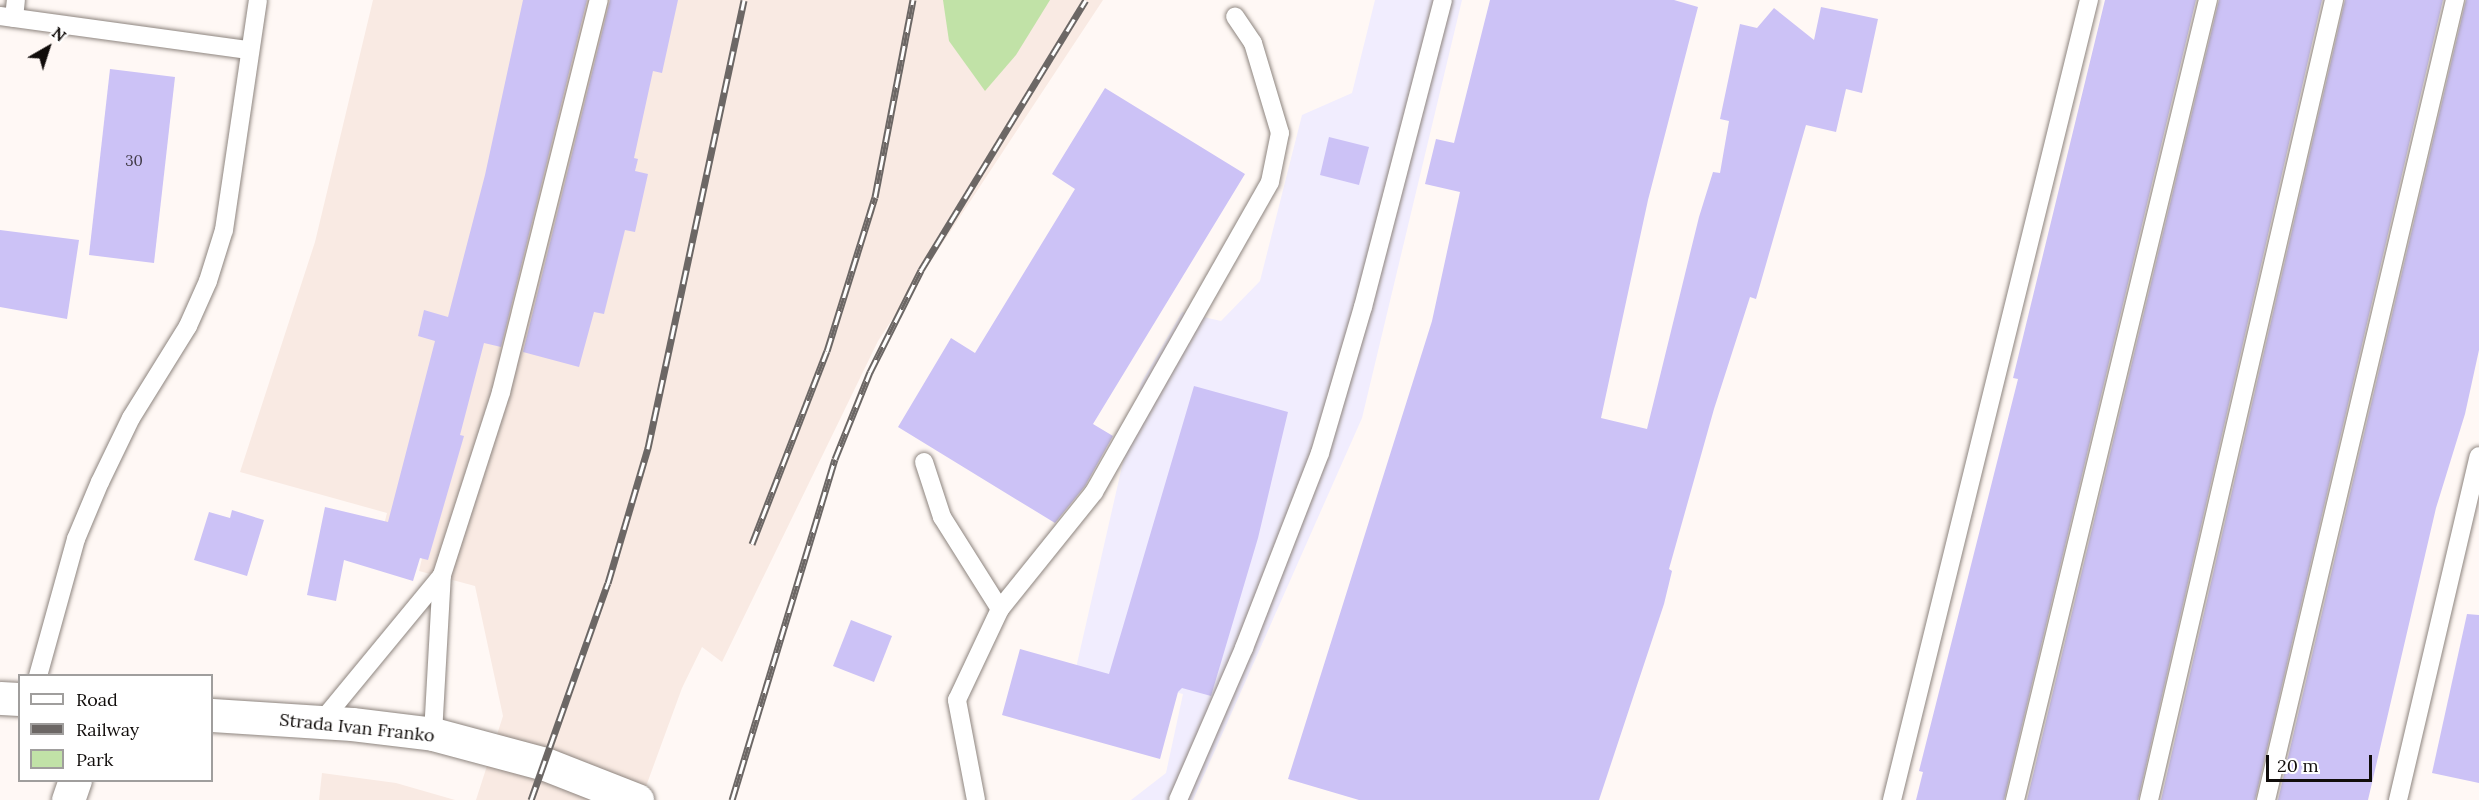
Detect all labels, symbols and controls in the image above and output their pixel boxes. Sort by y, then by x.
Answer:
north arrow [18,18,78,78]
text: N [48,22,70,46]
house number: 30 [125,152,143,170]
legend [18,674,213,782]
text: Road [76,688,118,711]
street label: Strada Ivan Franko [278,709,436,747]
text: Railway [76,718,139,741]
scale bar [2269,743,2376,781]
text: Park [76,748,113,771]
text: 20 m [2277,754,2319,777]

